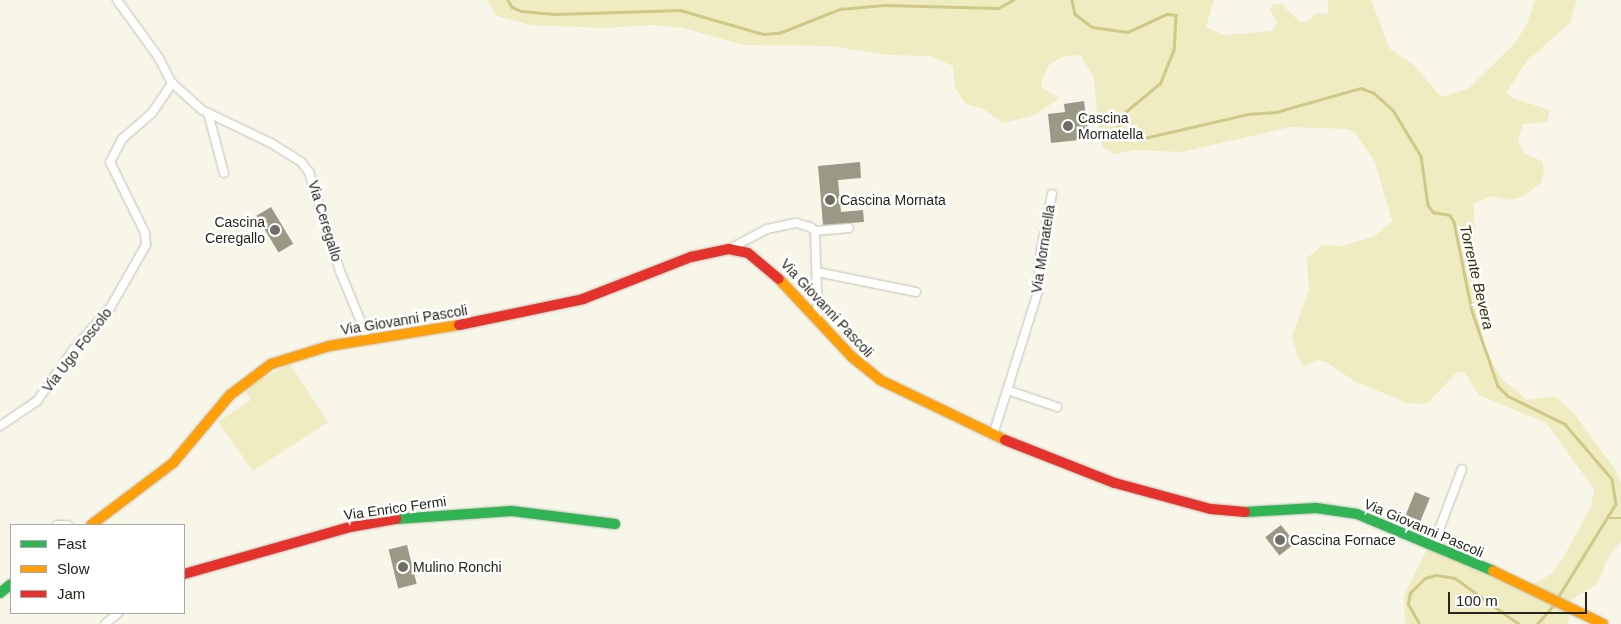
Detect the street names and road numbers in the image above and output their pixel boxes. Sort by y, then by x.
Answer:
street label: Via Ceregallo [305,178,345,264]
street label: Via Mornatella [1028,204,1058,294]
street label: Via Giovanni Pascoli [777,255,877,361]
street label: Via Giovanni Pascoli [339,302,469,338]
street label: Via Ugo Foscolo [39,304,115,396]
street label: Via Enrico Fermi [343,492,447,524]
street label: Via Giovanni Pascoli [1362,495,1486,561]

